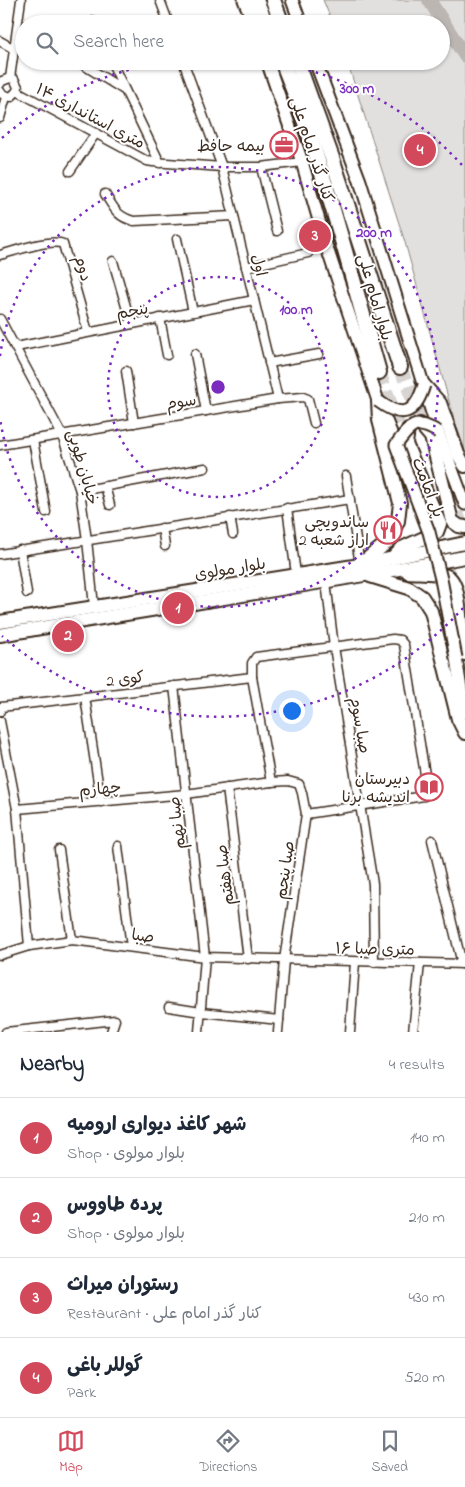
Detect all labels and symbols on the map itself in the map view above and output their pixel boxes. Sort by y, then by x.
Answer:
street label: ۱۴ متری استانداری [31,78,149,156]
text: 300 m [339,78,375,100]
street label: کنار گذر امام علی [283,94,339,205]
office icon: بیمه حافط [269,130,299,160]
pin: 4 [404,131,436,169]
place label: بیمه حافط [197,135,265,159]
pin: 3 [299,217,331,255]
text: 200 m [355,222,392,244]
street label: بلوار امام علی [350,251,398,344]
street label: اول [244,252,272,279]
street label: دوم [67,253,97,284]
street label: پنجم [114,297,150,327]
text: 100 m [279,299,313,321]
centre of rings [209,378,227,396]
street label: سوم [164,389,198,417]
street label: خیابان طوبی [60,427,104,508]
street label: پل امامت [405,454,450,521]
place label: ساندویچی اراز شعبه 2 [299,511,369,553]
restaurant icon: ساندویچی اراز شعبه 2 [373,515,403,545]
street label: بلوار مولوی [193,553,268,587]
pin: 1 [162,589,194,627]
pin: 2 [52,617,84,655]
street label: کوی 2 [105,666,146,694]
street label: صبا سوم [342,695,376,756]
your location [279,698,305,724]
place label: دبیرستان اندیشه برنا [342,768,410,810]
library icon: دبیرستان اندیشه برنا [414,772,444,802]
street label: چهارم [78,776,122,804]
street label: صبا نهم [163,795,193,850]
street label: صبا پنجم [270,839,302,901]
street label: صبا هفتم [210,843,242,907]
street label: صبا [130,924,156,950]
street label: ۱۶ متری صبا [335,937,415,963]

